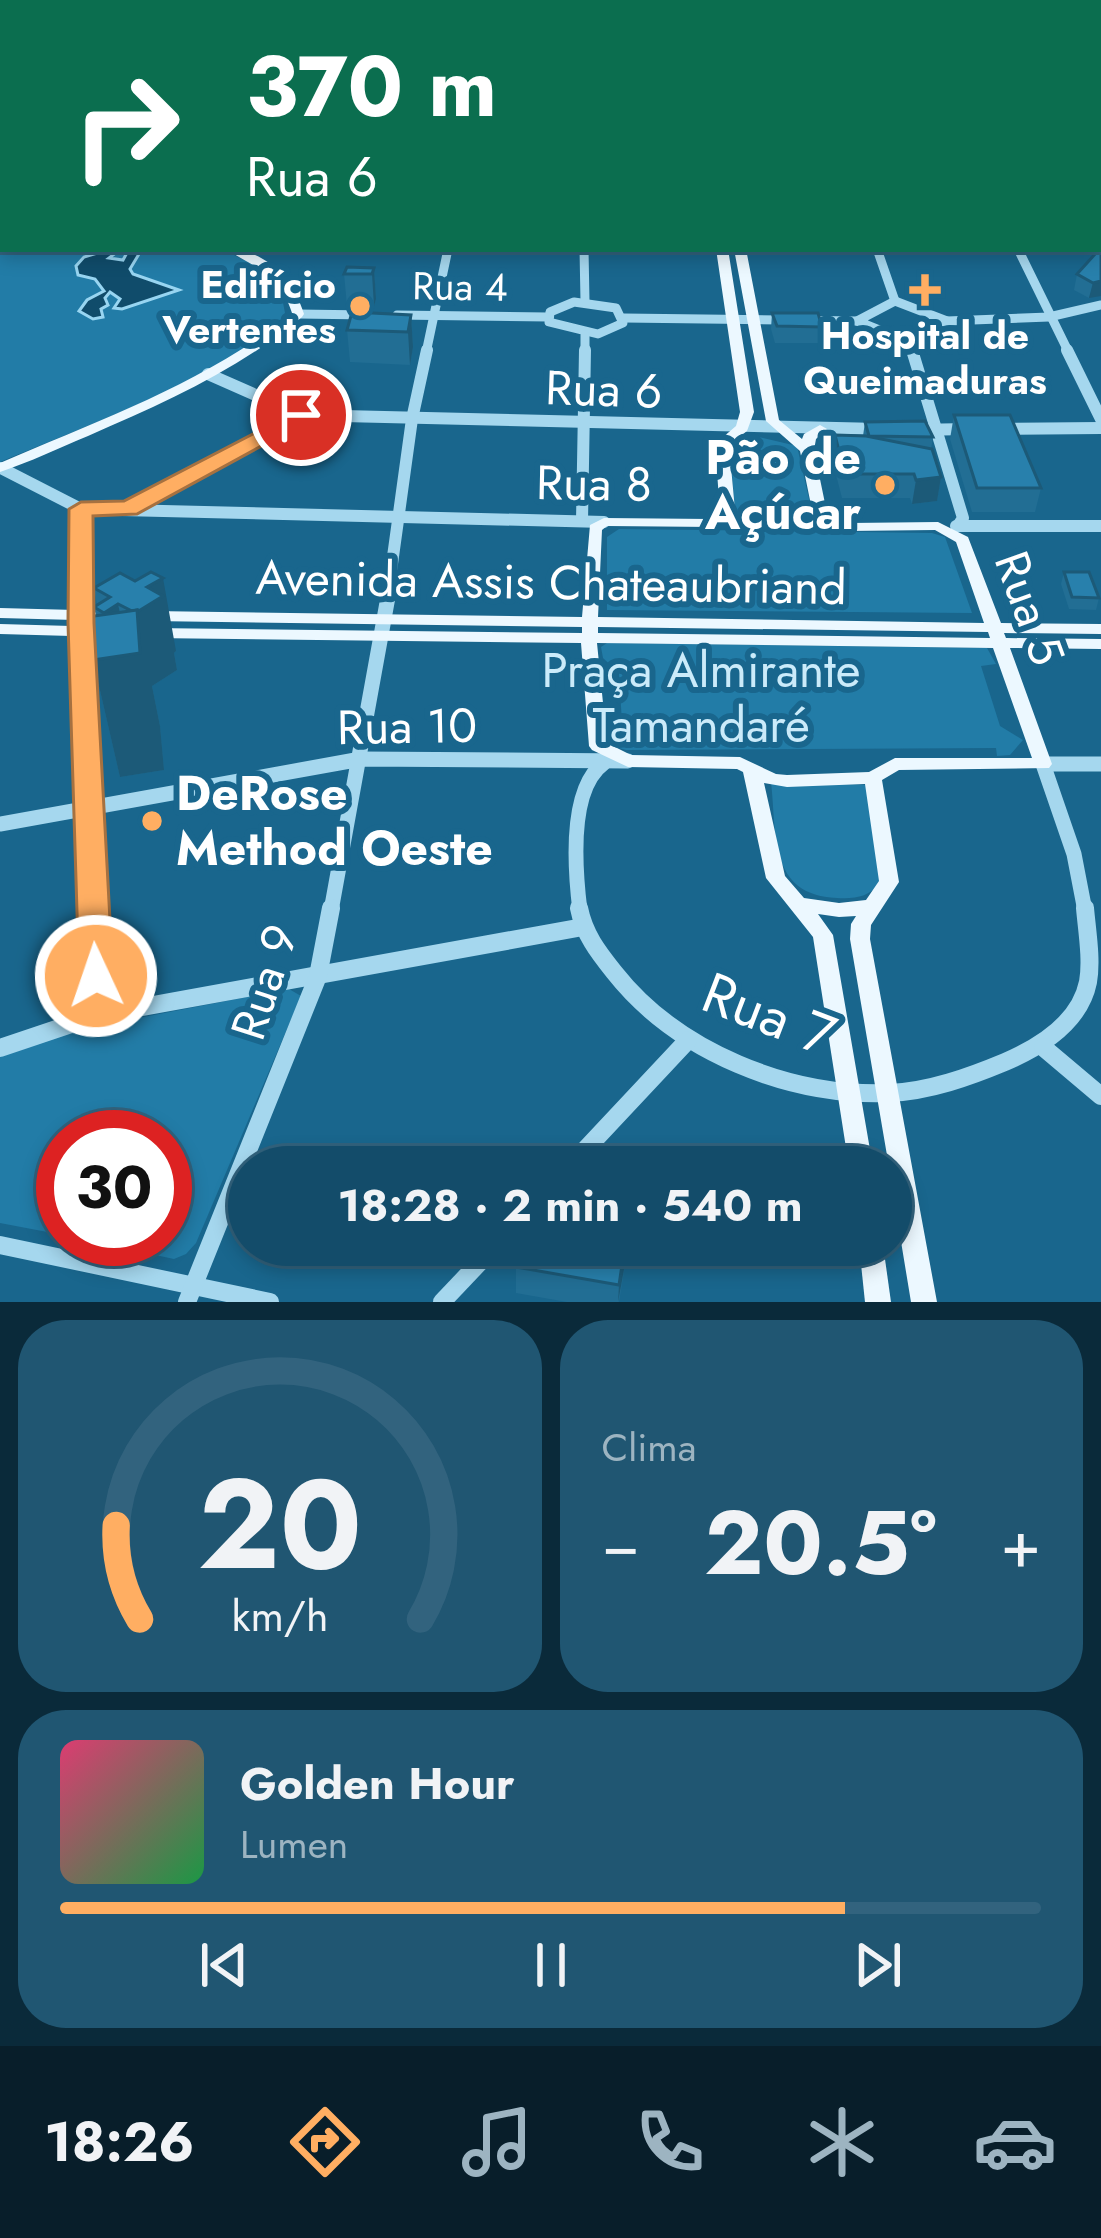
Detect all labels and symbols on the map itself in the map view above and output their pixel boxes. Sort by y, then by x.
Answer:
place label: Edifício Vertentes [161,256,336,358]
street label: Rua 4 [412,257,508,316]
marker: Hospital de Queimaduras [909,274,941,306]
marker: Edifício Vertentes [347,293,373,319]
place label: Hospital de Queimaduras [803,307,1047,409]
street label: Rua 6 [544,353,664,426]
pin [250,364,352,466]
place label: Pão de Açúcar [704,423,861,547]
street label: Rua 8 [536,448,652,519]
marker: Pão de Açúcar [872,472,898,498]
street label: Rua 5 [977,542,1082,675]
street label: Avenida Assis Chateaubriand [255,543,847,622]
park label: Praça Almirante Tamandaré [542,636,860,760]
street label: Rua 10 [336,691,478,762]
place label: DeRose Method Oeste [176,759,493,883]
marker: DeRose Method Oeste [139,808,165,834]
position arrow [33,913,159,1039]
street label: Rua 9 [214,916,315,1049]
street label: Rua 7 [691,951,847,1077]
speed limit sign: 30 [36,1110,192,1266]

